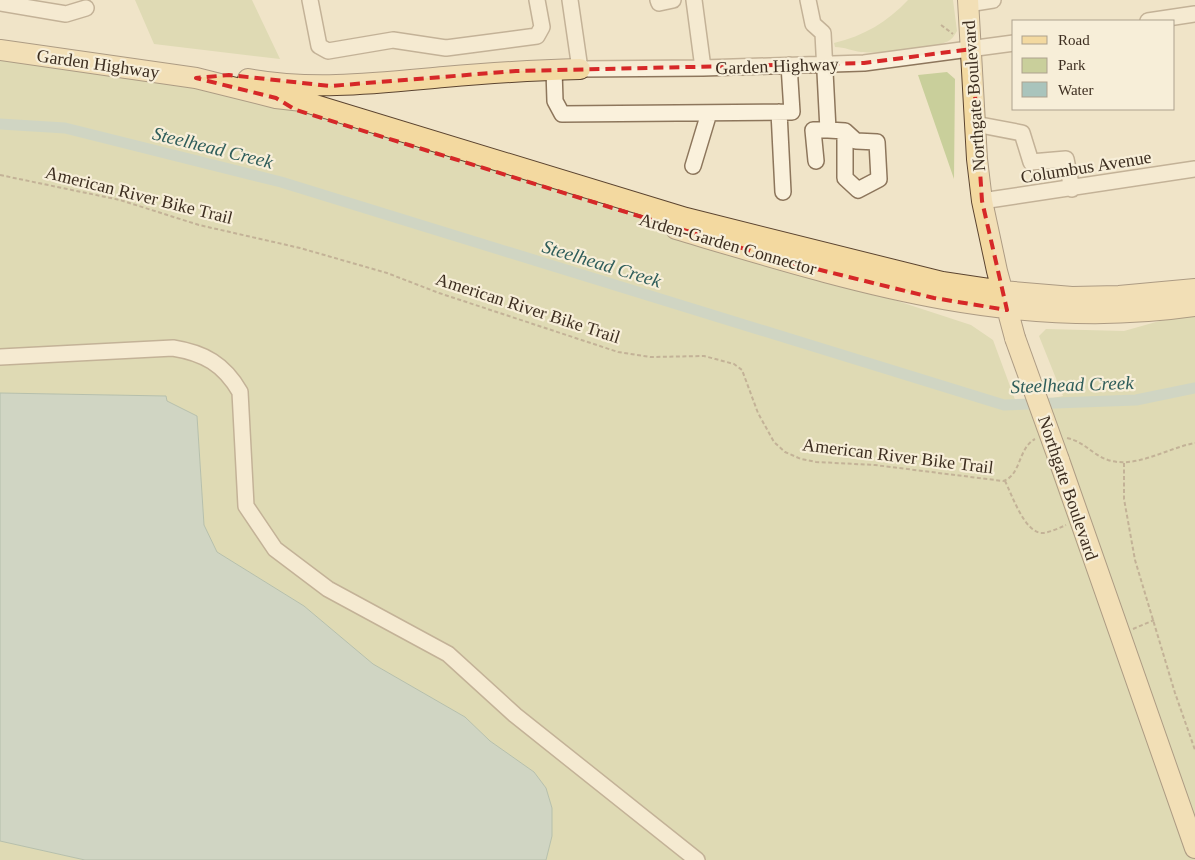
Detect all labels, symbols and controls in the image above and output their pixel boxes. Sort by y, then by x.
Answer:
street label: Northgate Boulevard [959,20,989,172]
legend [1012,20,1175,110]
text: Road [1058,32,1090,48]
street label: Garden Highway [35,46,161,82]
street label: Garden Highway [715,54,839,78]
text: Park [1058,57,1086,73]
text: Water [1058,82,1093,98]
water label: Steelhead Creek [151,122,276,173]
street label: Columbus Avenue [1019,147,1153,187]
street label: American River Bike Trail [43,162,235,228]
street label: Arden-Garden Connector [637,209,819,279]
water label: Steelhead Creek [540,235,664,292]
street label: American River Bike Trail [433,269,623,347]
water label: Steelhead Creek [1010,372,1135,397]
street label: Northgate Boulevard [1034,413,1102,563]
street label: American River Bike Trail [801,434,995,478]

